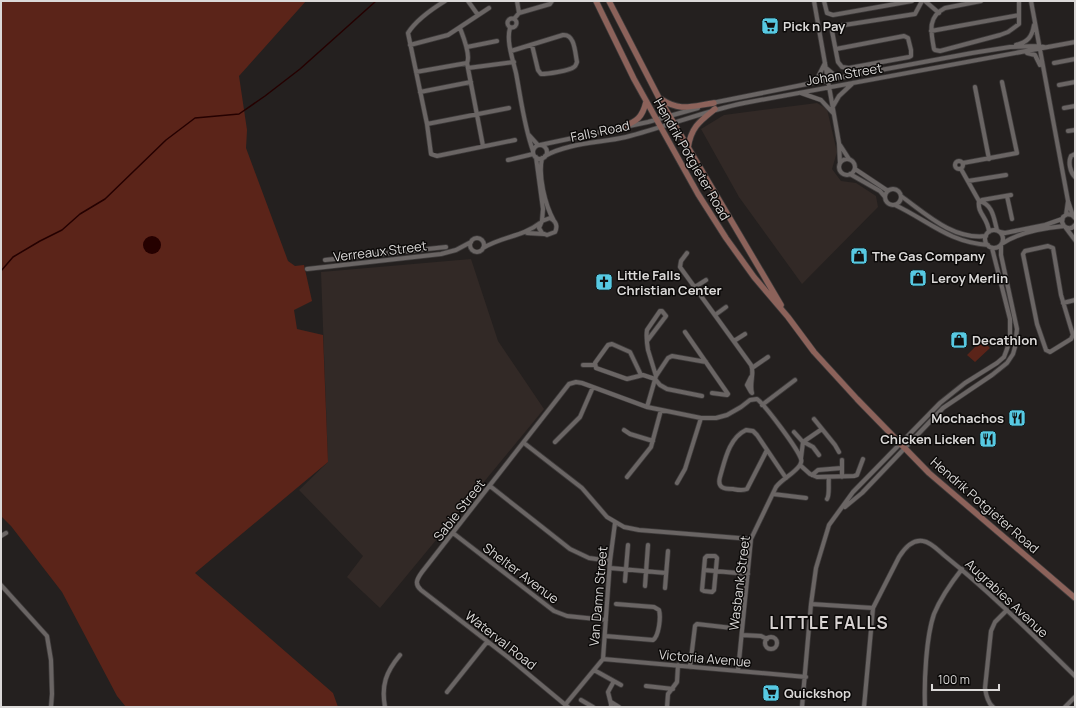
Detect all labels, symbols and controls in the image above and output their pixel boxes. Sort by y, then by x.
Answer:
supermarket icon: Pick n Pay [760,16,780,36]
place label: Pick n Pay [783,17,846,35]
street label: Johan Street [804,58,884,90]
street label: Hendrik Potgieter Road [650,95,734,223]
street label: Falls Road [569,116,631,146]
street label: Verreaux Street [332,236,428,266]
shop icon: The Gas Company [849,246,869,266]
place label: The Gas Company [872,247,986,265]
place label: Little Falls Christian Center [617,266,722,299]
shop icon: Leroy Merlin [908,268,928,288]
place label: Leroy Merlin [931,269,1008,287]
church icon: Little Falls Christian Center [594,272,614,292]
shop icon: Decathlon [949,330,969,350]
place label: Decathlon [972,331,1037,349]
restaurant icon: Mochachos [1007,408,1027,428]
place label: Mochachos [931,409,1004,427]
restaurant icon: Chicken Licken [978,429,998,449]
place label: Chicken Licken [880,430,975,448]
street label: Hendrik Potgieter Road [927,453,1043,557]
street label: Sabie Street [429,475,489,545]
street label: Wasbank Street [724,535,754,631]
street label: Shelter Avenue [479,539,563,608]
street label: Van Damn Street [585,545,611,647]
street label: Augrabies Avenue [962,555,1053,642]
street label: Waterval Road [462,606,540,674]
district label: LITTLE FALLS [769,611,889,634]
street label: Victoria Avenue [658,645,752,671]
scale bar [932,666,999,692]
text: 100 m [938,671,970,688]
supermarket icon: Quickshop [761,683,781,703]
place label: Quickshop [784,684,851,702]

